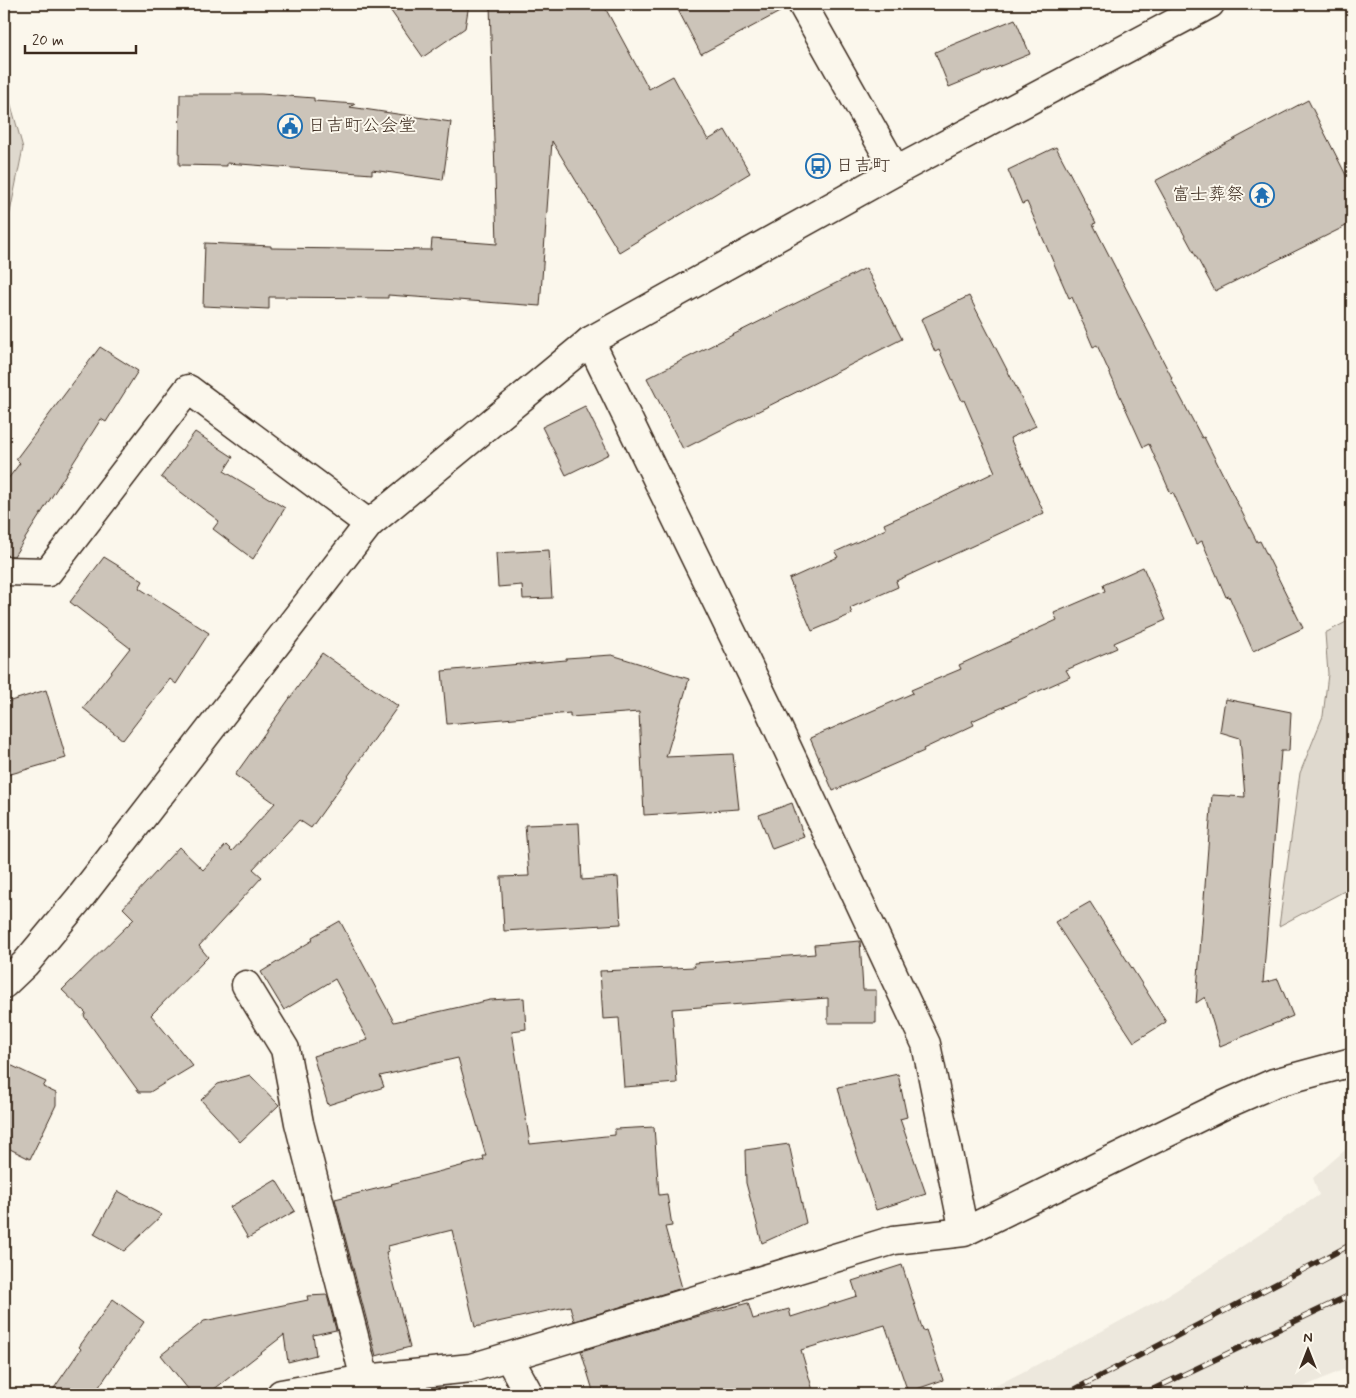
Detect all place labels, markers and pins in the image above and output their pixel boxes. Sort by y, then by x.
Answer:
public building icon: 日吉町公会堂 [277,113,303,139]
place label: 日吉町公会堂 [308,114,416,138]
bus stop icon: 日吉町 [805,153,831,179]
place label: 日吉町 [836,154,890,178]
temple icon: 富士葬祭 [1249,182,1275,208]
place label: 富士葬祭 [1172,183,1244,207]

